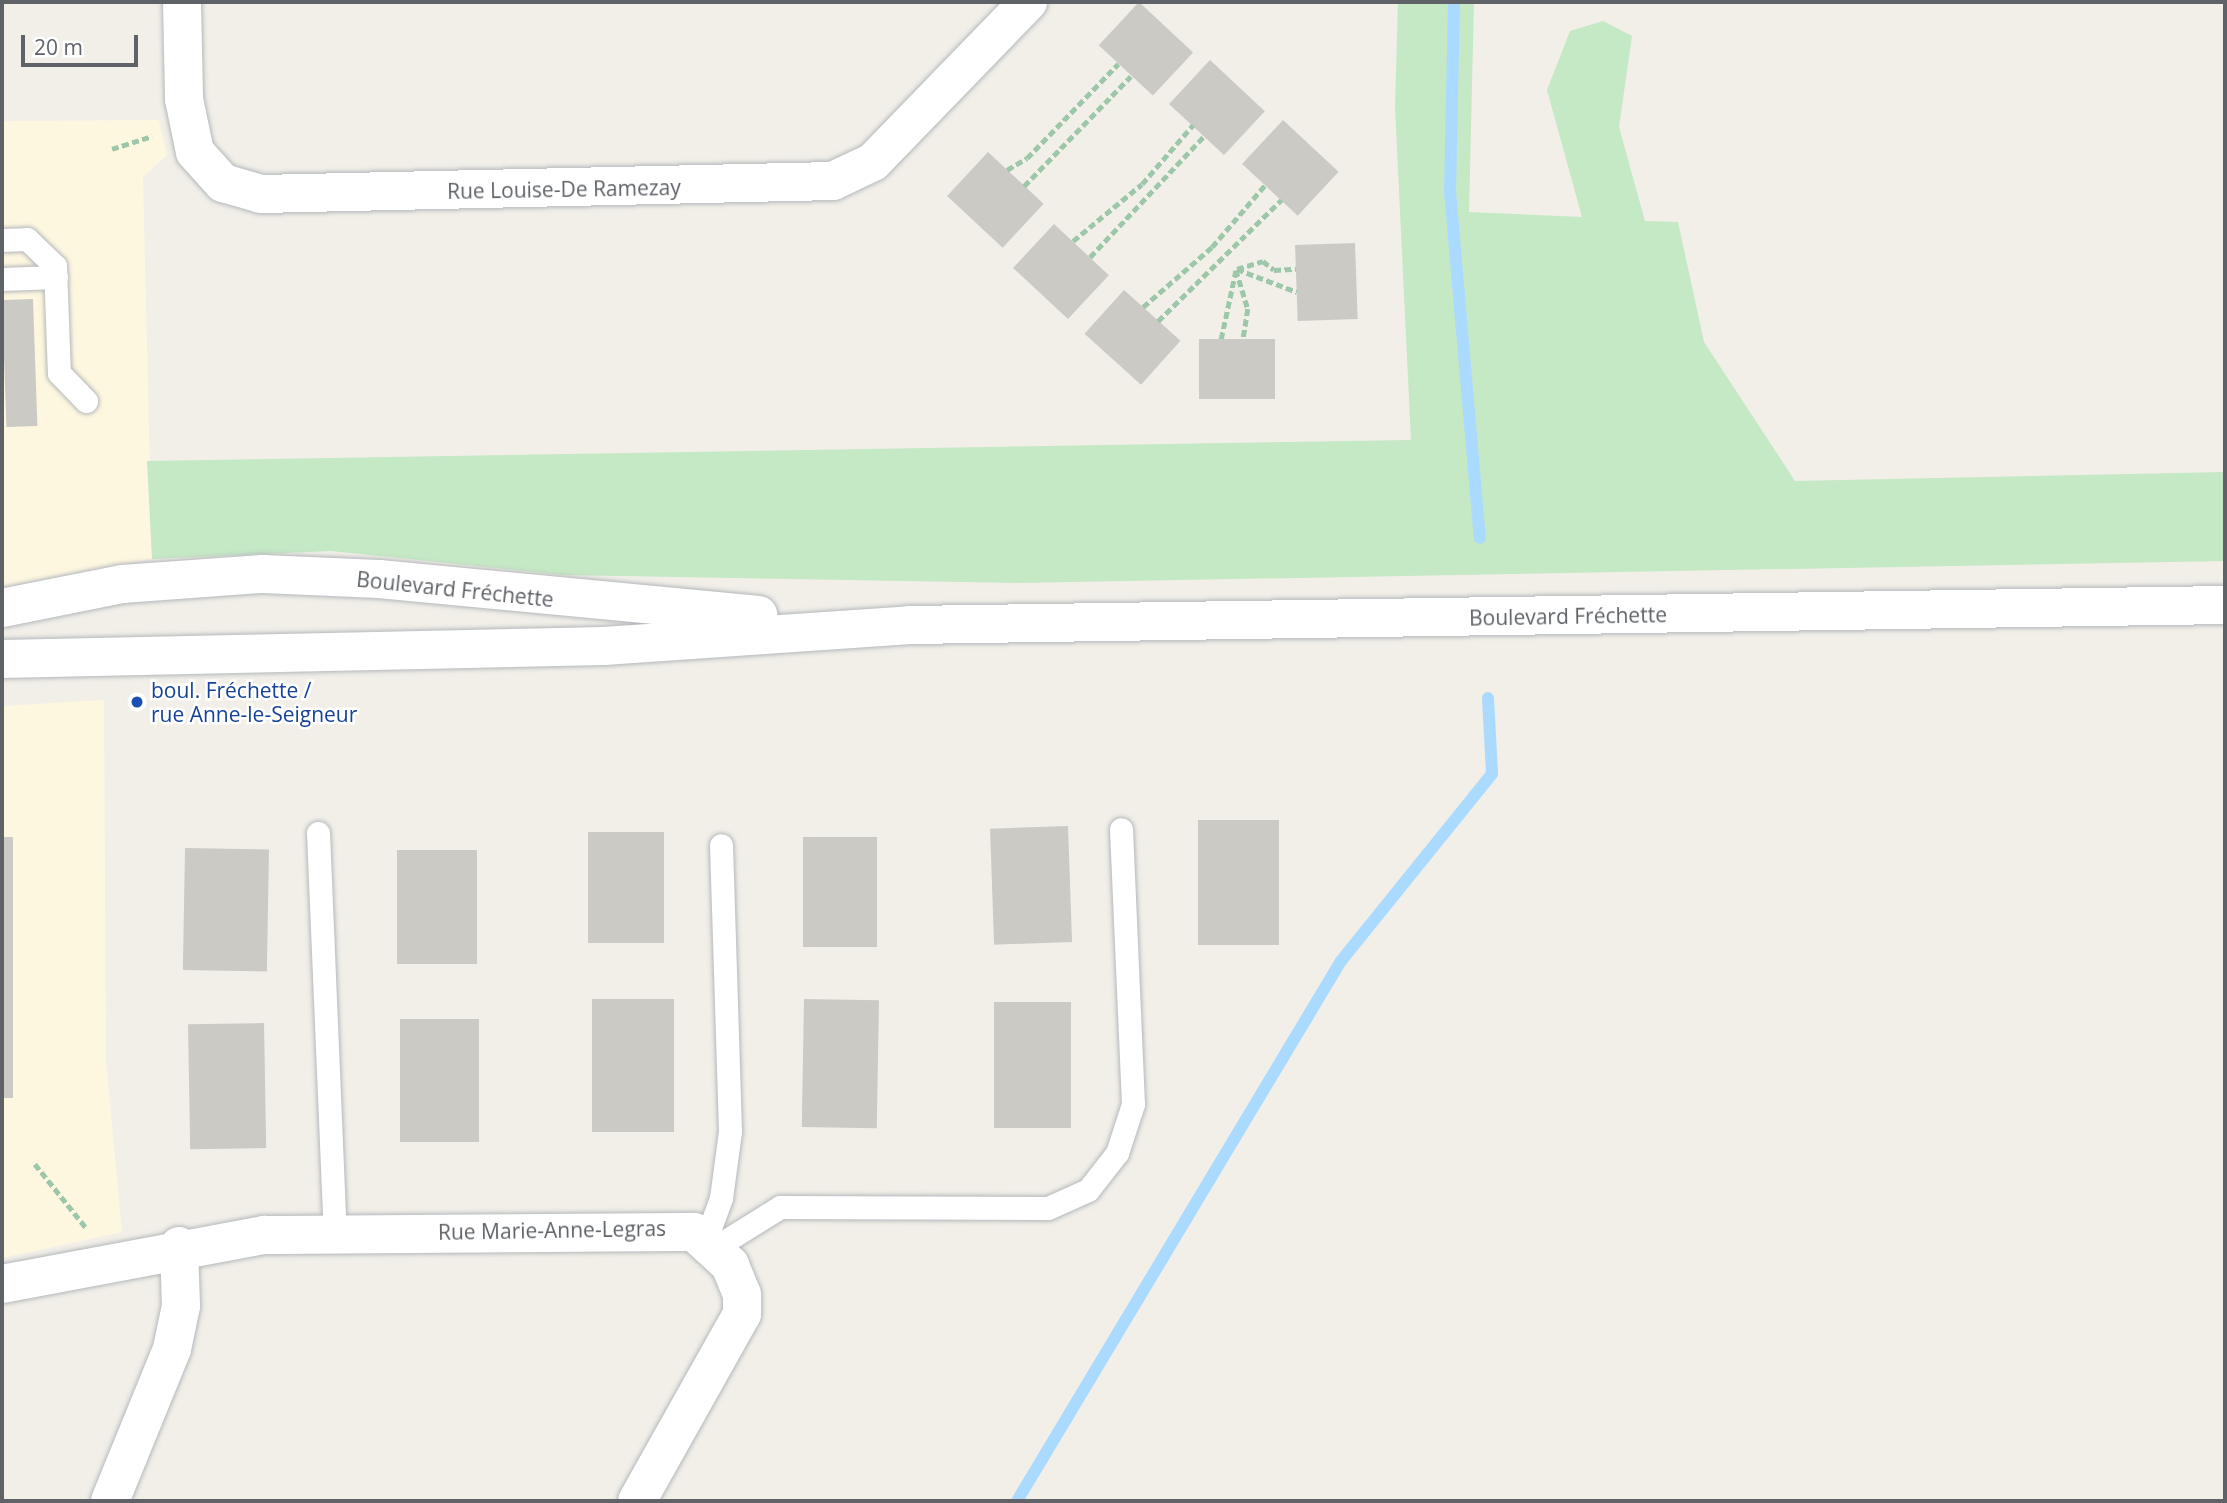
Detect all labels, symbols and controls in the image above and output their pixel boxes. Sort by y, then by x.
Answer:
scale bar [24,21,142,65]
text: 20 m [34,33,83,61]
street label: Rue Louise-De Ramezay [447,174,681,204]
street label: Boulevard Fréchette [355,566,555,612]
street label: Boulevard Fréchette [1469,602,1667,630]
place label: boul. Fréchette / rue Anne-le-Seigneur [151,677,357,727]
marker: boul. Fréchette / rue Anne-le-Seigneur [129,694,145,710]
street label: Rue Marie-Anne-Legras [438,1215,666,1245]

